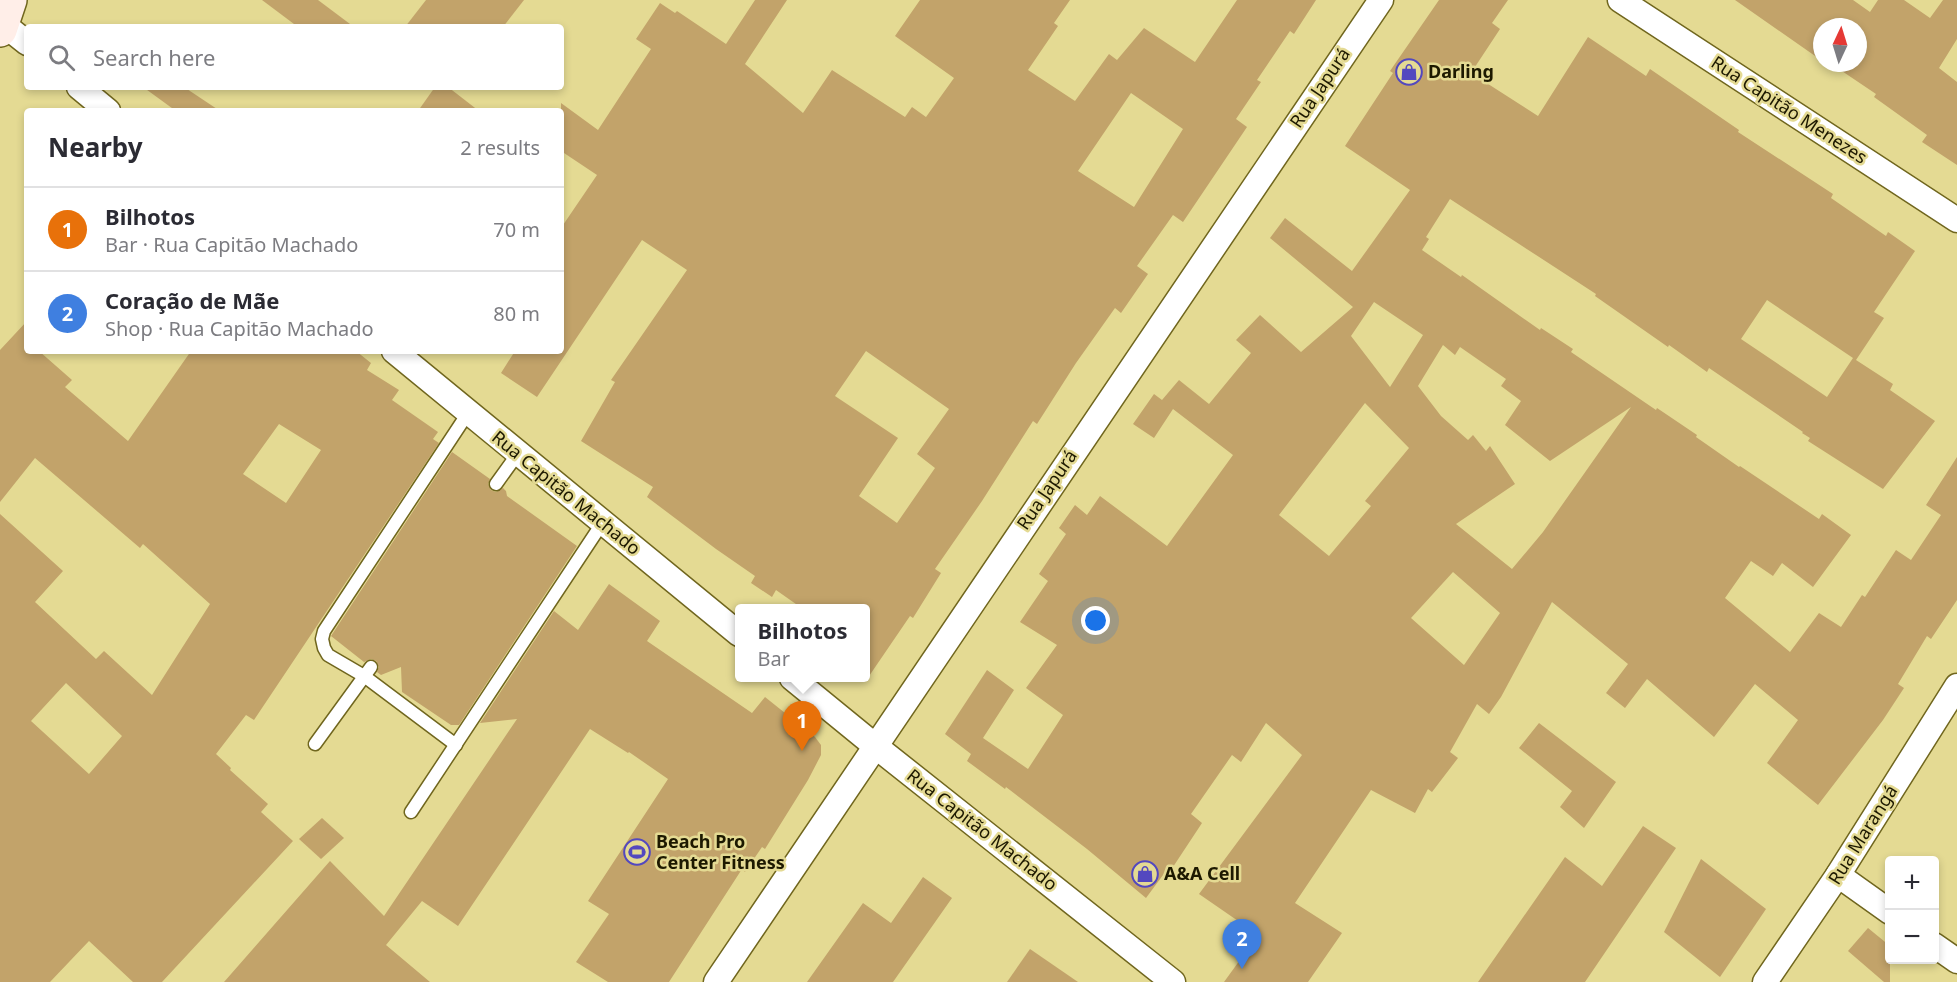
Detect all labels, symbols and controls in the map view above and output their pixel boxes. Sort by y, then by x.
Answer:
north arrow [1813,18,1867,72]
search box [24,24,564,90]
icon: search [45,41,78,74]
text: Search here [93,42,215,72]
street label: Rua Japurá [1284,43,1355,132]
street label: Rua Capitão Menezes [1707,50,1872,169]
shop icon: Darling [1394,57,1424,87]
place label: Darling [1428,59,1494,83]
text: Nearby [48,129,143,165]
text: 2 results [460,134,540,161]
text: Bilhotos [105,201,195,231]
text: 1 [62,216,73,243]
text: 70 m [493,216,540,243]
text: Bar · Rua Capitão Machado [105,231,358,258]
text: Coração de Mãe [105,285,279,315]
text: 2 [62,300,73,327]
text: 80 m [493,300,540,327]
text: Shop · Rua Capitão Machado [105,315,374,342]
street label: Rua Capitão Machado [487,425,646,560]
street label: Rua Japurá [1011,445,1082,534]
popup [735,604,870,682]
your location [1081,606,1110,635]
text: Bilhotos [757,615,848,645]
text: Bar [757,645,790,672]
pin: 1 [782,702,822,751]
street label: Rua Capitão Machado [902,763,1063,896]
street label: Rua Marangá [1822,780,1902,889]
place label: Beach Pro Center Fitness [656,829,785,874]
sports icon: Beach Pro Center Fitness [622,837,652,867]
map controls [1885,856,1939,964]
button: + [1885,856,1939,910]
shop icon: A&A Cell [1130,859,1160,889]
place label: A&A Cell [1164,861,1240,885]
button: − [1885,910,1939,964]
pin: 2 [1222,920,1262,969]

